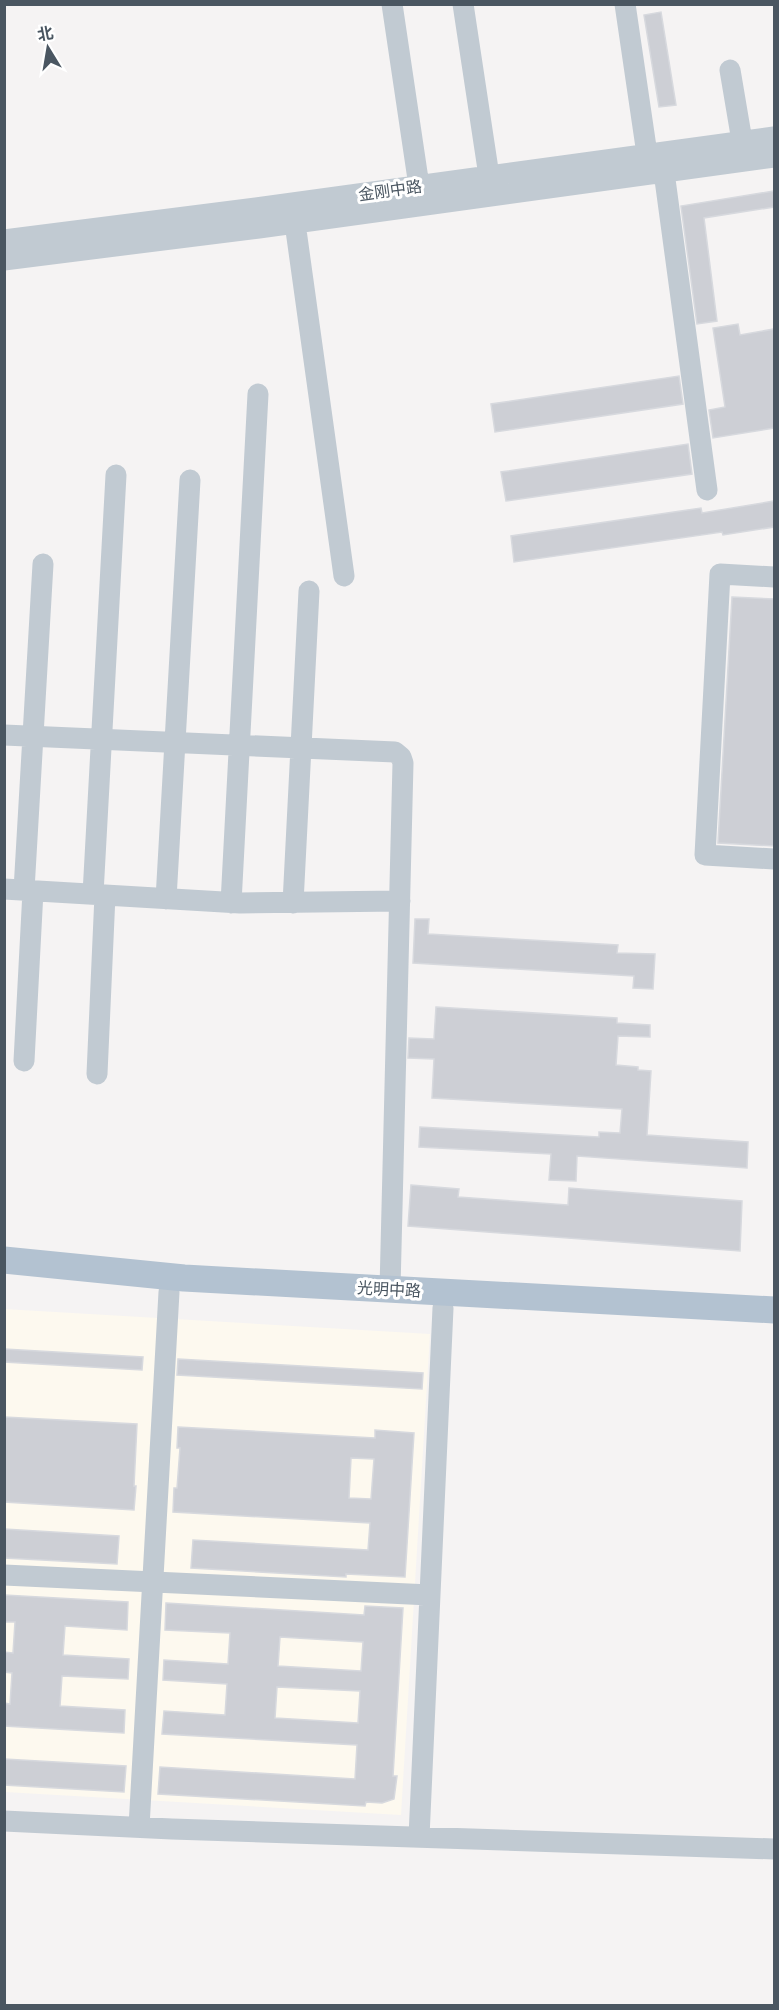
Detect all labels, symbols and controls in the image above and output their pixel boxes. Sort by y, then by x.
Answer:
north arrow [18,18,78,78]
text: 北 [35,22,55,45]
street label: 金刚中路 [357,176,423,204]
street label: 光明中路 [357,1277,421,1301]

